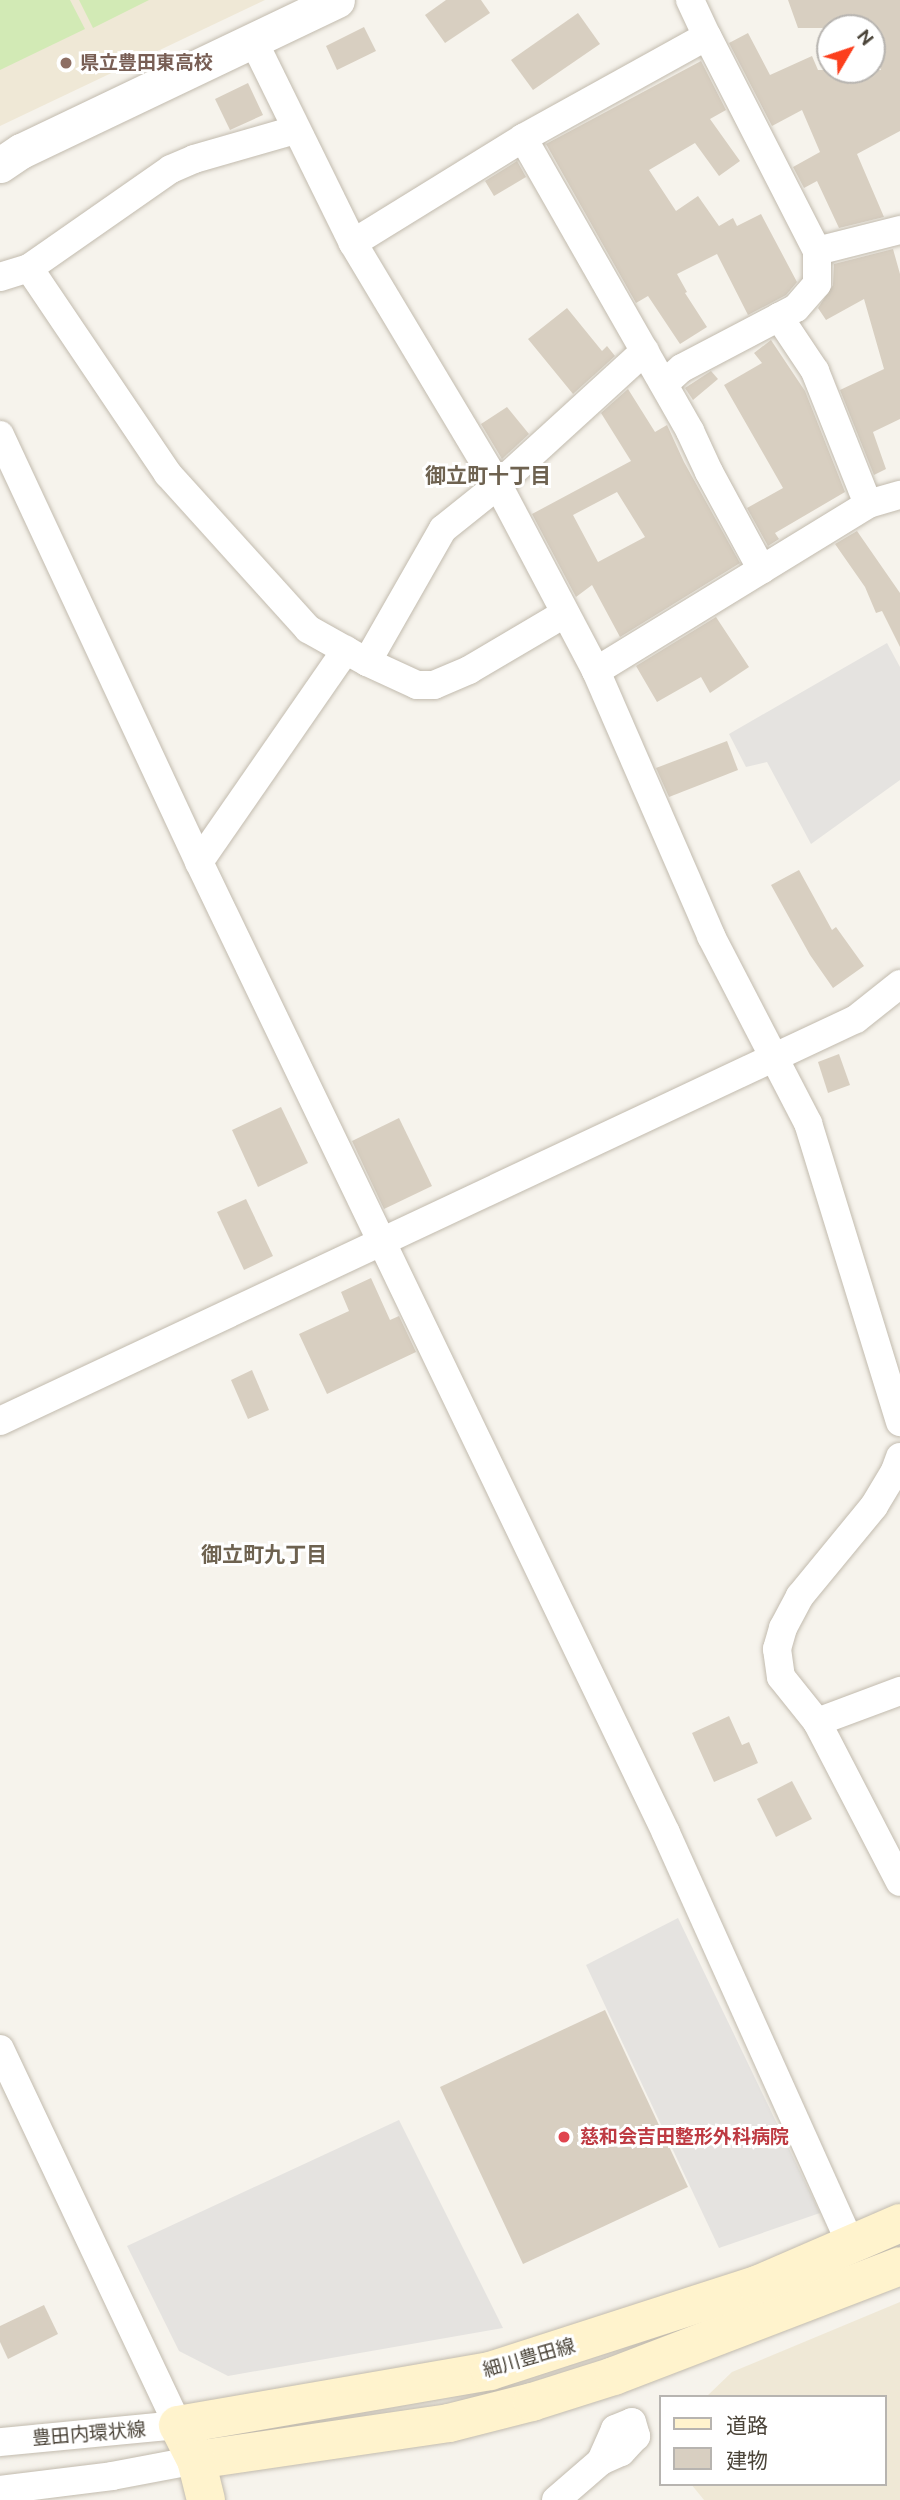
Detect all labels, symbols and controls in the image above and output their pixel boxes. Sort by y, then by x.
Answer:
north arrow [816,14,886,84]
text: N [853,25,879,49]
place label: 県立豊田東高校 [80,52,213,74]
marker: 県立豊田東高校 [58,55,74,71]
district label: 御立町十丁目 [425,462,551,488]
district label: 御立町九丁目 [201,1541,327,1567]
place label: 慈和会吉田整形外科病院 [580,2126,789,2148]
marker: 慈和会吉田整形外科病院 [554,2127,574,2147]
street label: 細川豊田線 [480,2334,578,2382]
legend [659,2395,886,2486]
text: 道路 [726,2413,768,2437]
street label: 豊田内環状線 [31,2418,147,2450]
text: 建物 [726,2448,768,2472]

